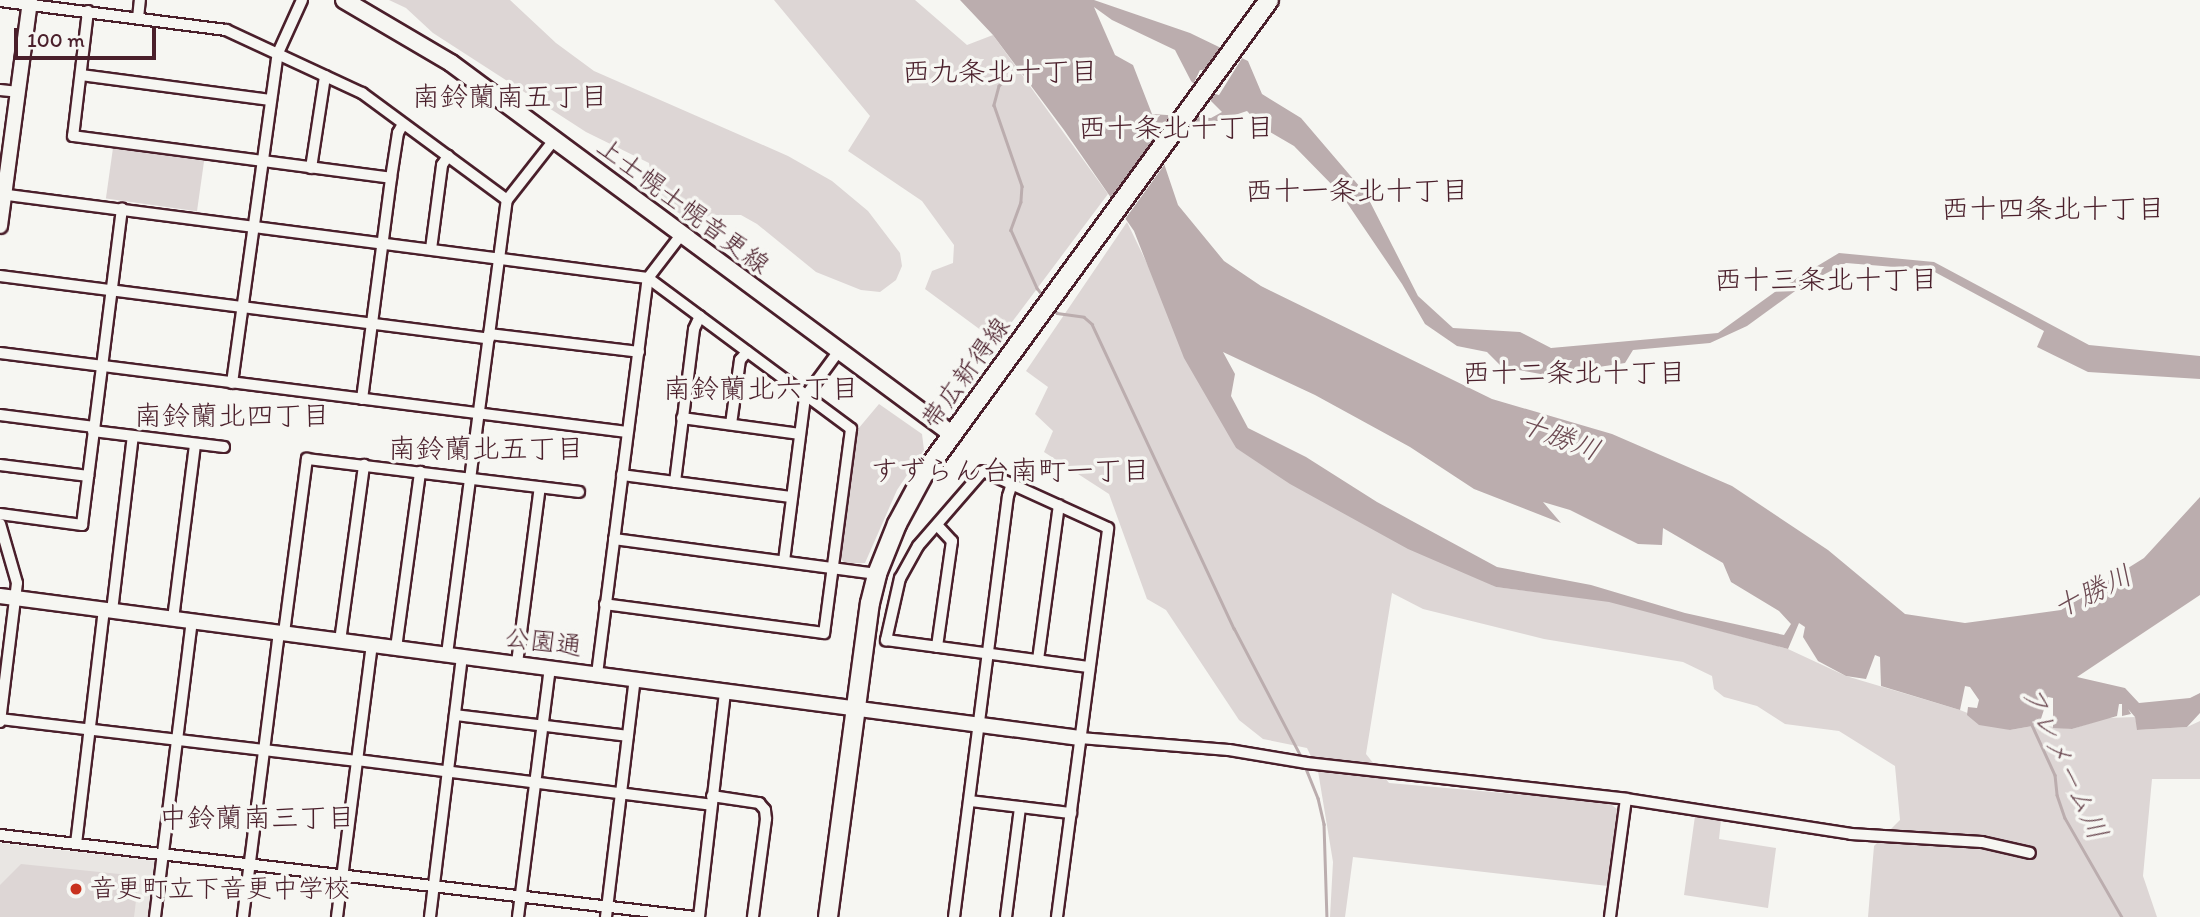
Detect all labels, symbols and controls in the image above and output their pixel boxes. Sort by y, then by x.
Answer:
scale bar [18,14,159,58]
text: 100 m [27,27,85,52]
district label: 西九条北十丁目 [902,54,1098,88]
district label: 南鈴蘭南五丁目 [412,79,608,113]
district label: 西十条北十丁目 [1078,110,1274,144]
street label: 上士幌士幌音更線 [591,131,775,281]
district label: 西十一条北十丁目 [1245,173,1469,207]
district label: 西十四条北十丁目 [1941,191,2165,225]
district label: 西十三条北十丁目 [1714,262,1938,296]
street label: 帯広新得線 [915,311,1017,435]
district label: 西十二条北十丁目 [1462,355,1686,389]
district label: 南鈴蘭北六丁目 [663,371,859,405]
district label: 南鈴蘭北四丁目 [134,398,330,432]
water label: 十勝川 [1515,405,1605,467]
district label: 南鈴蘭北五丁目 [388,431,584,465]
district label: すずらん台南町一丁目 [870,453,1150,487]
water label: 十勝川 [2047,557,2137,625]
street label: 公園通 [502,622,584,662]
water label: フレメーム川 [2014,679,2116,845]
district label: 中鈴蘭南三丁目 [159,800,355,834]
place label: 音更町立下音更中学校 [90,873,350,905]
marker: 音更町立下音更中学校 [68,881,84,897]

